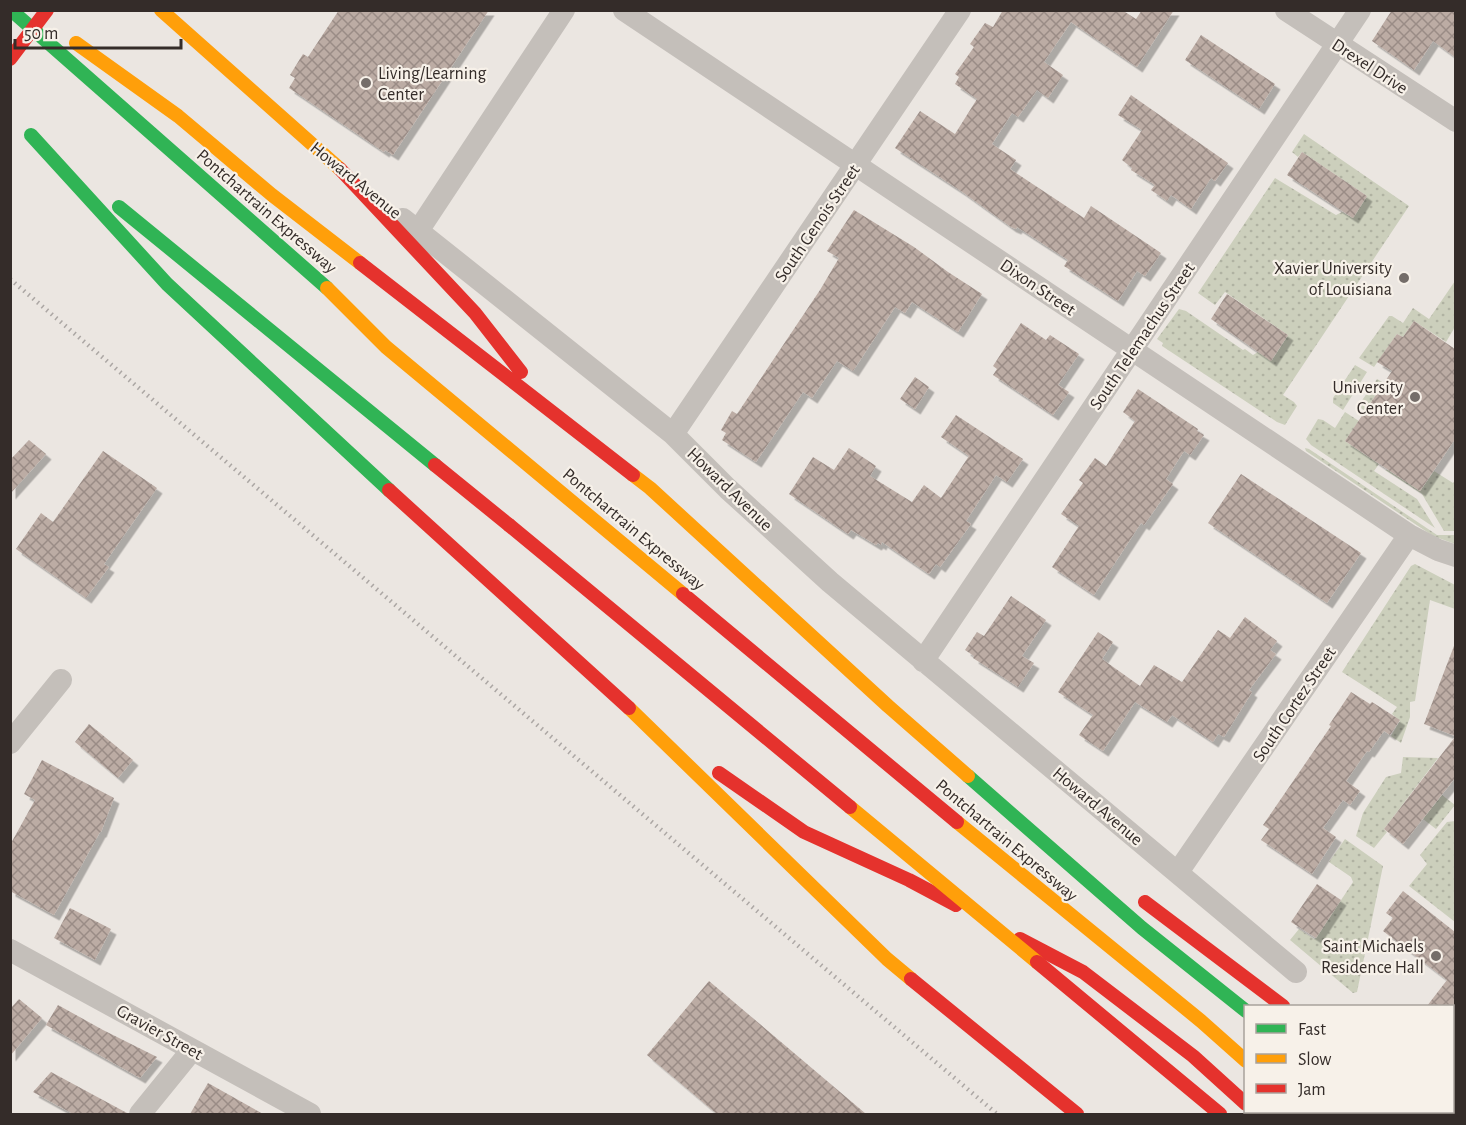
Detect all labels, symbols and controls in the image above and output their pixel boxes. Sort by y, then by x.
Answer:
scale bar [15,12,182,50]
text: 50 m [24,25,58,43]
street label: Drexel Drive [1328,36,1411,98]
place label: Living/Learning Center [378,65,486,104]
marker: Living/Learning Center [359,76,373,90]
street label: Howard Avenue [307,139,404,223]
street label: Pontchartrain Expressway [193,146,340,277]
street label: South Genois Street [772,161,864,286]
street label: Dixon Street [996,256,1079,320]
street label: South Telemachus Street [1087,260,1199,413]
place label: Xavier University of Louisiana [1274,260,1392,299]
marker: Xavier University of Louisiana [1397,271,1411,285]
place label: University Center [1333,379,1403,418]
marker: University Center [1408,390,1422,404]
street label: Howard Avenue [683,445,776,535]
street label: Pontchartrain Expressway [559,465,708,594]
street label: South Cortez Street [1250,644,1340,765]
street label: Howard Avenue [1049,764,1146,849]
street label: Pontchartrain Expressway [932,776,1081,905]
place label: Saint Michaels Residence Hall [1321,938,1424,977]
marker: Saint Michaels Residence Hall [1429,949,1443,963]
street label: Gravier Street [113,1002,206,1064]
legend [1244,1005,1454,1113]
text: Fast [1298,1021,1326,1039]
text: Slow [1298,1051,1331,1069]
text: Jam [1298,1081,1326,1099]

